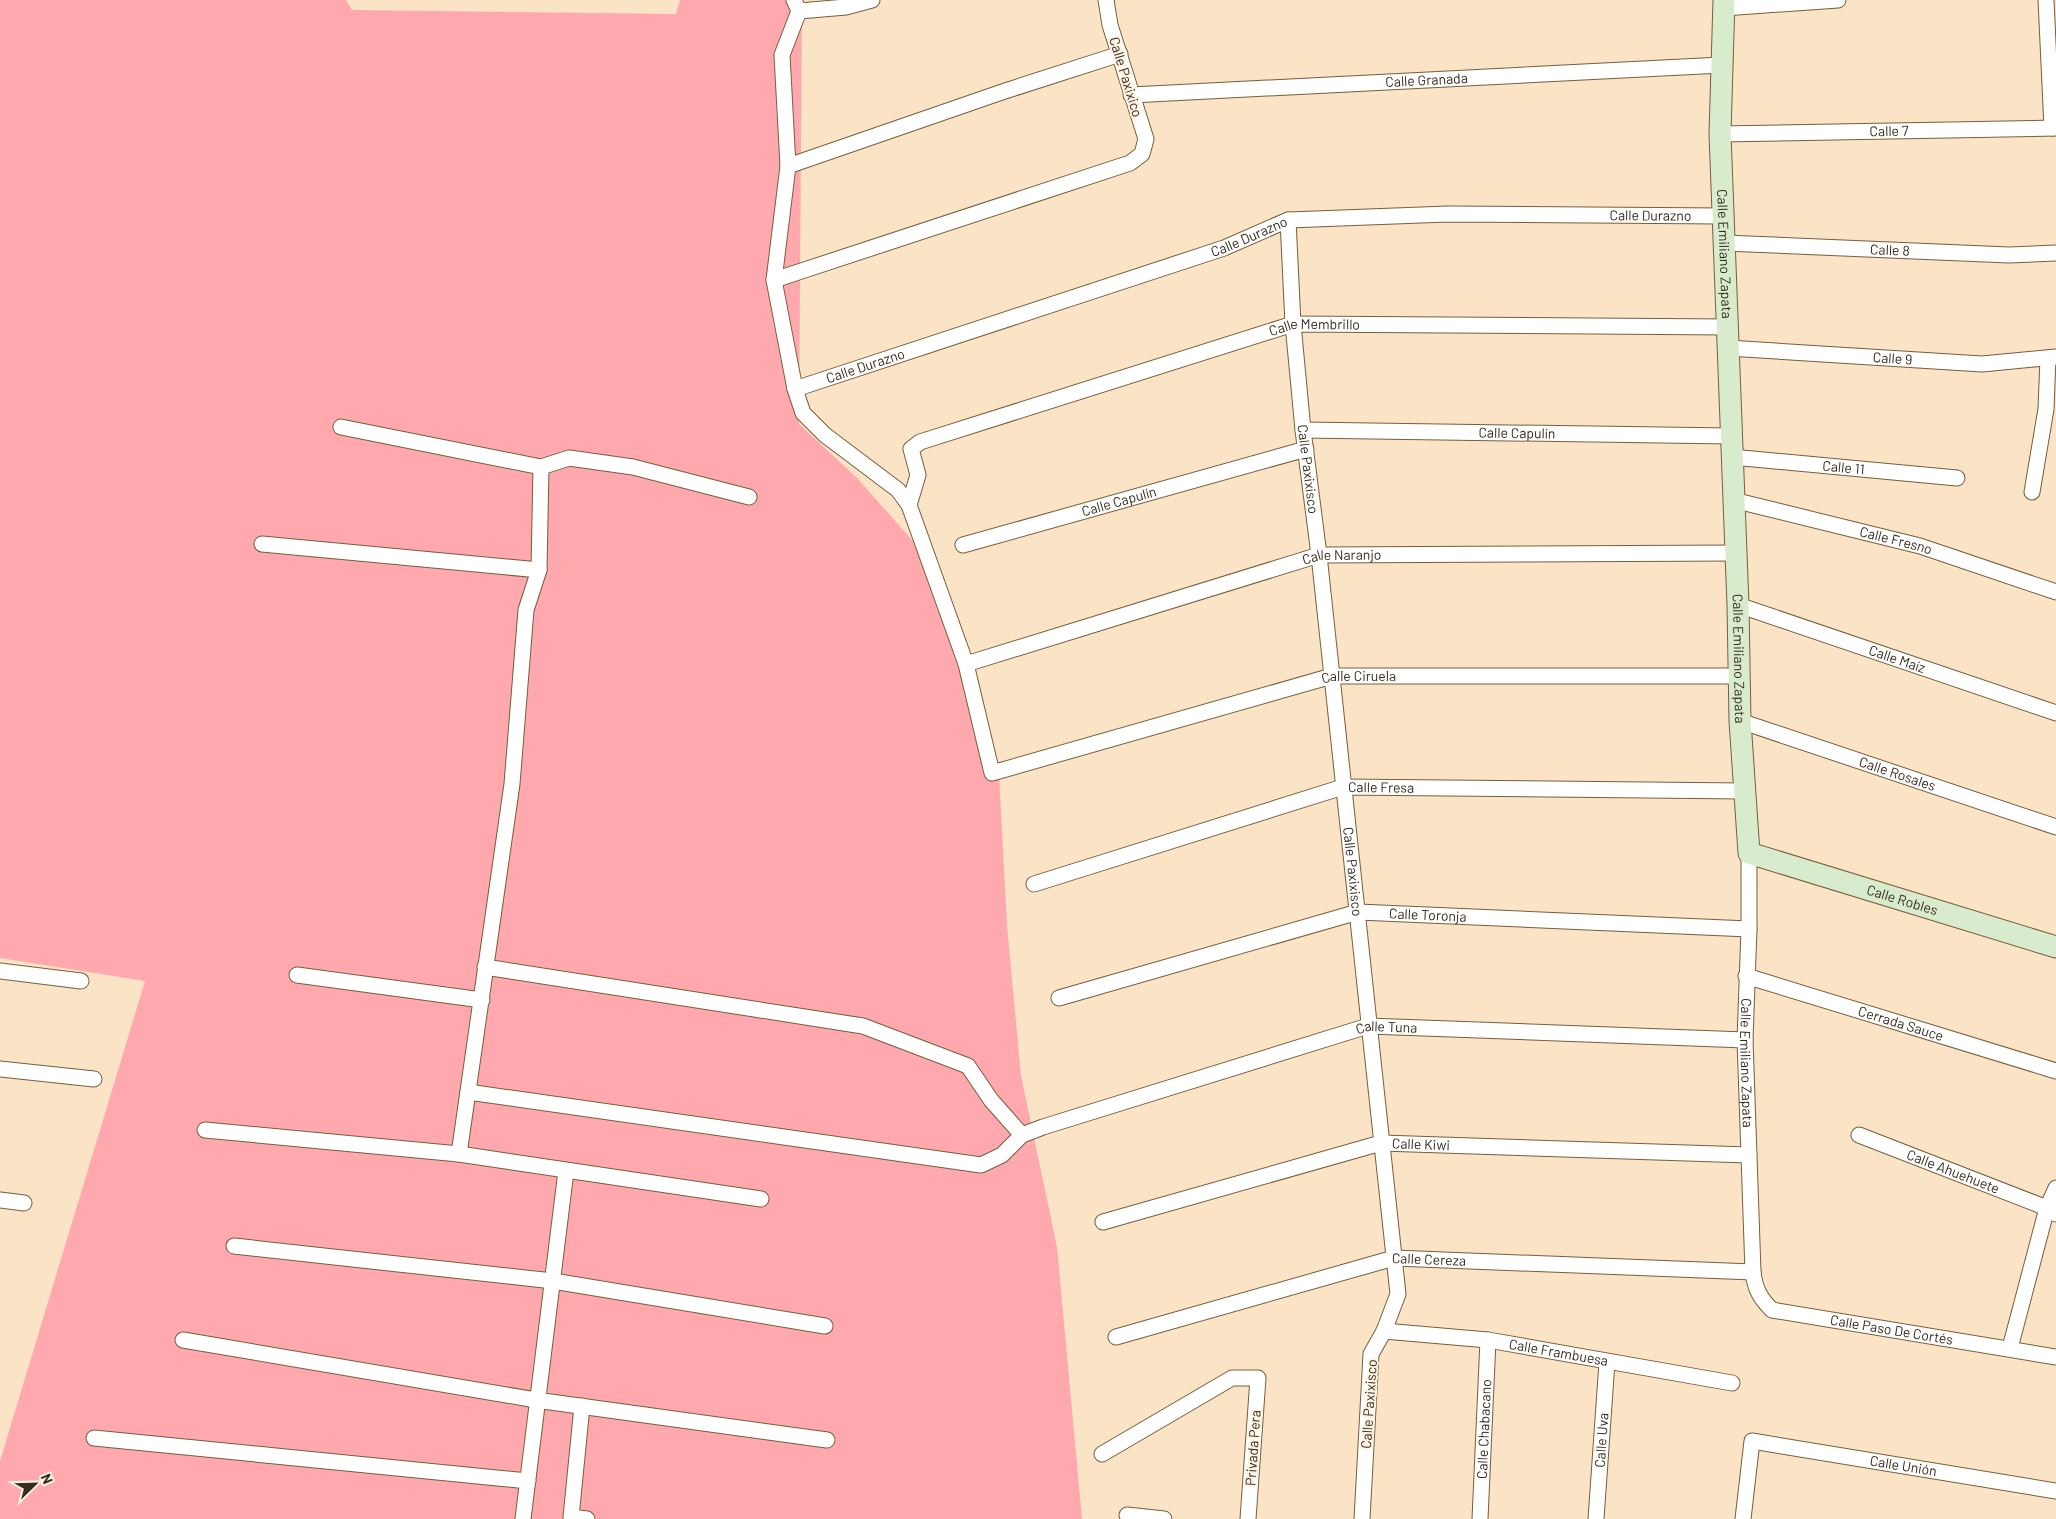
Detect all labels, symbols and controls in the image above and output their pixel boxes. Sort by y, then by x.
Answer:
street label: Calle Paxixico [1106,35,1147,119]
street label: Calle Granada [1385,69,1468,90]
street label: Calle 7 [1869,122,1909,139]
street label: Calle Emiliano Zapata [1714,189,1736,319]
street label: Calle Durazno [1609,206,1691,224]
street label: Calle Durazno [1208,212,1290,260]
street label: Calle 8 [1870,240,1910,259]
street label: Calle Membrillo [1267,315,1360,339]
street label: Calle Durazno [824,345,907,386]
street label: Calle 9 [1872,348,1913,368]
street label: Calle Capulín [1478,423,1556,442]
street label: Calle Paxixisco [1295,424,1323,515]
street label: Calle 11 [1822,456,1865,477]
street label: Calle Capulín [1080,482,1158,519]
street label: Calle Fresno [1858,523,1935,558]
street label: Calle Naranjo [1300,546,1381,568]
street label: Calle Emiliano Zapata [1730,593,1749,724]
street label: Calle Maíz [1867,641,1928,676]
street label: Calle Ciruela [1319,667,1396,687]
street label: Calle Rosales [1857,753,1938,794]
street label: Calle Fresa [1348,778,1414,796]
street label: Calle Paxixisco [1340,826,1367,917]
street label: Calle Robles [1865,881,1940,918]
street label: Calle Toronja [1389,904,1467,925]
street label: Calle Emiliano Zapata [1737,998,1757,1128]
street label: Cerrada Sauce [1856,1002,1946,1044]
street label: Calle Tuna [1353,1016,1418,1037]
street label: Calle Kiwi [1392,1134,1450,1153]
street label: Calle Ahuehuete [1905,1145,2002,1197]
street label: Calle Cereza [1392,1249,1466,1269]
street label: Calle Paso De Cortés [1829,1311,1955,1348]
street label: Calle Frambuesa [1508,1335,1609,1369]
street label: Calle Paxixisco [1357,1359,1380,1449]
street label: Calle Chabacano [1473,1379,1494,1479]
street label: Privada Pera [1241,1410,1264,1486]
street label: Calle Uva [1591,1412,1611,1468]
street label: Calle Unión [1869,1452,1938,1479]
north arrow [10,1459,60,1509]
text: N [38,1471,57,1486]

